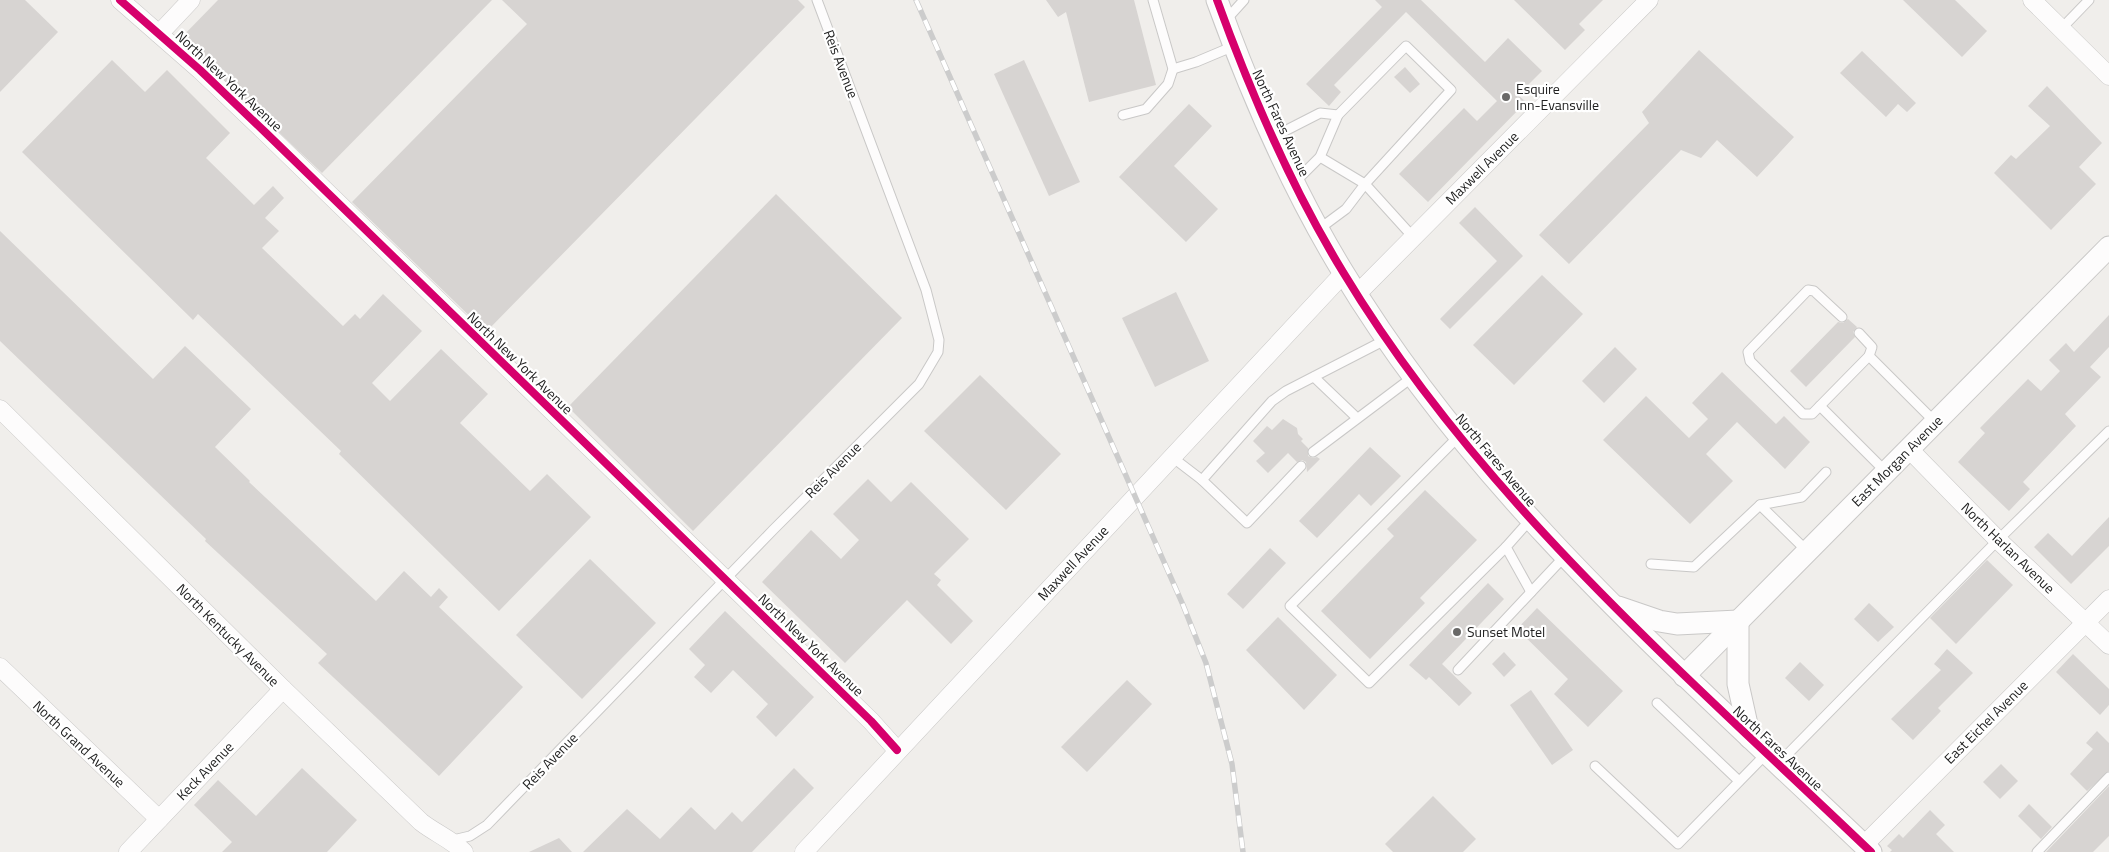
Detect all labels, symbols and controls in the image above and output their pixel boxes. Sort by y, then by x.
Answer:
street label: North New York Avenue [171,25,288,136]
street label: Reis Avenue [819,26,864,101]
street label: North Fares Avenue [1247,66,1316,180]
place label: Esquire Inn-Evansville [1516,78,1599,115]
marker: Esquire Inn-Evansville [1500,91,1512,103]
street label: Maxwell Avenue [1440,126,1523,209]
street label: North New York Avenue [463,307,578,419]
street label: North Fares Avenue [1451,408,1542,511]
street label: East Morgan Avenue [1846,410,1947,511]
street label: Reis Avenue [800,437,866,503]
street label: North Harlan Avenue [1957,497,2060,598]
street label: Maxwell Avenue [1032,520,1113,605]
street label: North Kentucky Avenue [172,578,285,691]
street label: North New York Avenue [754,589,869,701]
place label: Sunset Motel [1467,621,1545,642]
marker: Sunset Motel [1451,626,1463,638]
street label: East Eichel Avenue [1939,675,2032,768]
street label: North Grand Avenue [29,695,130,792]
street label: North Fares Avenue [1729,700,1828,795]
street label: Reis Avenue [517,727,582,794]
street label: Keck Avenue [171,737,238,805]

